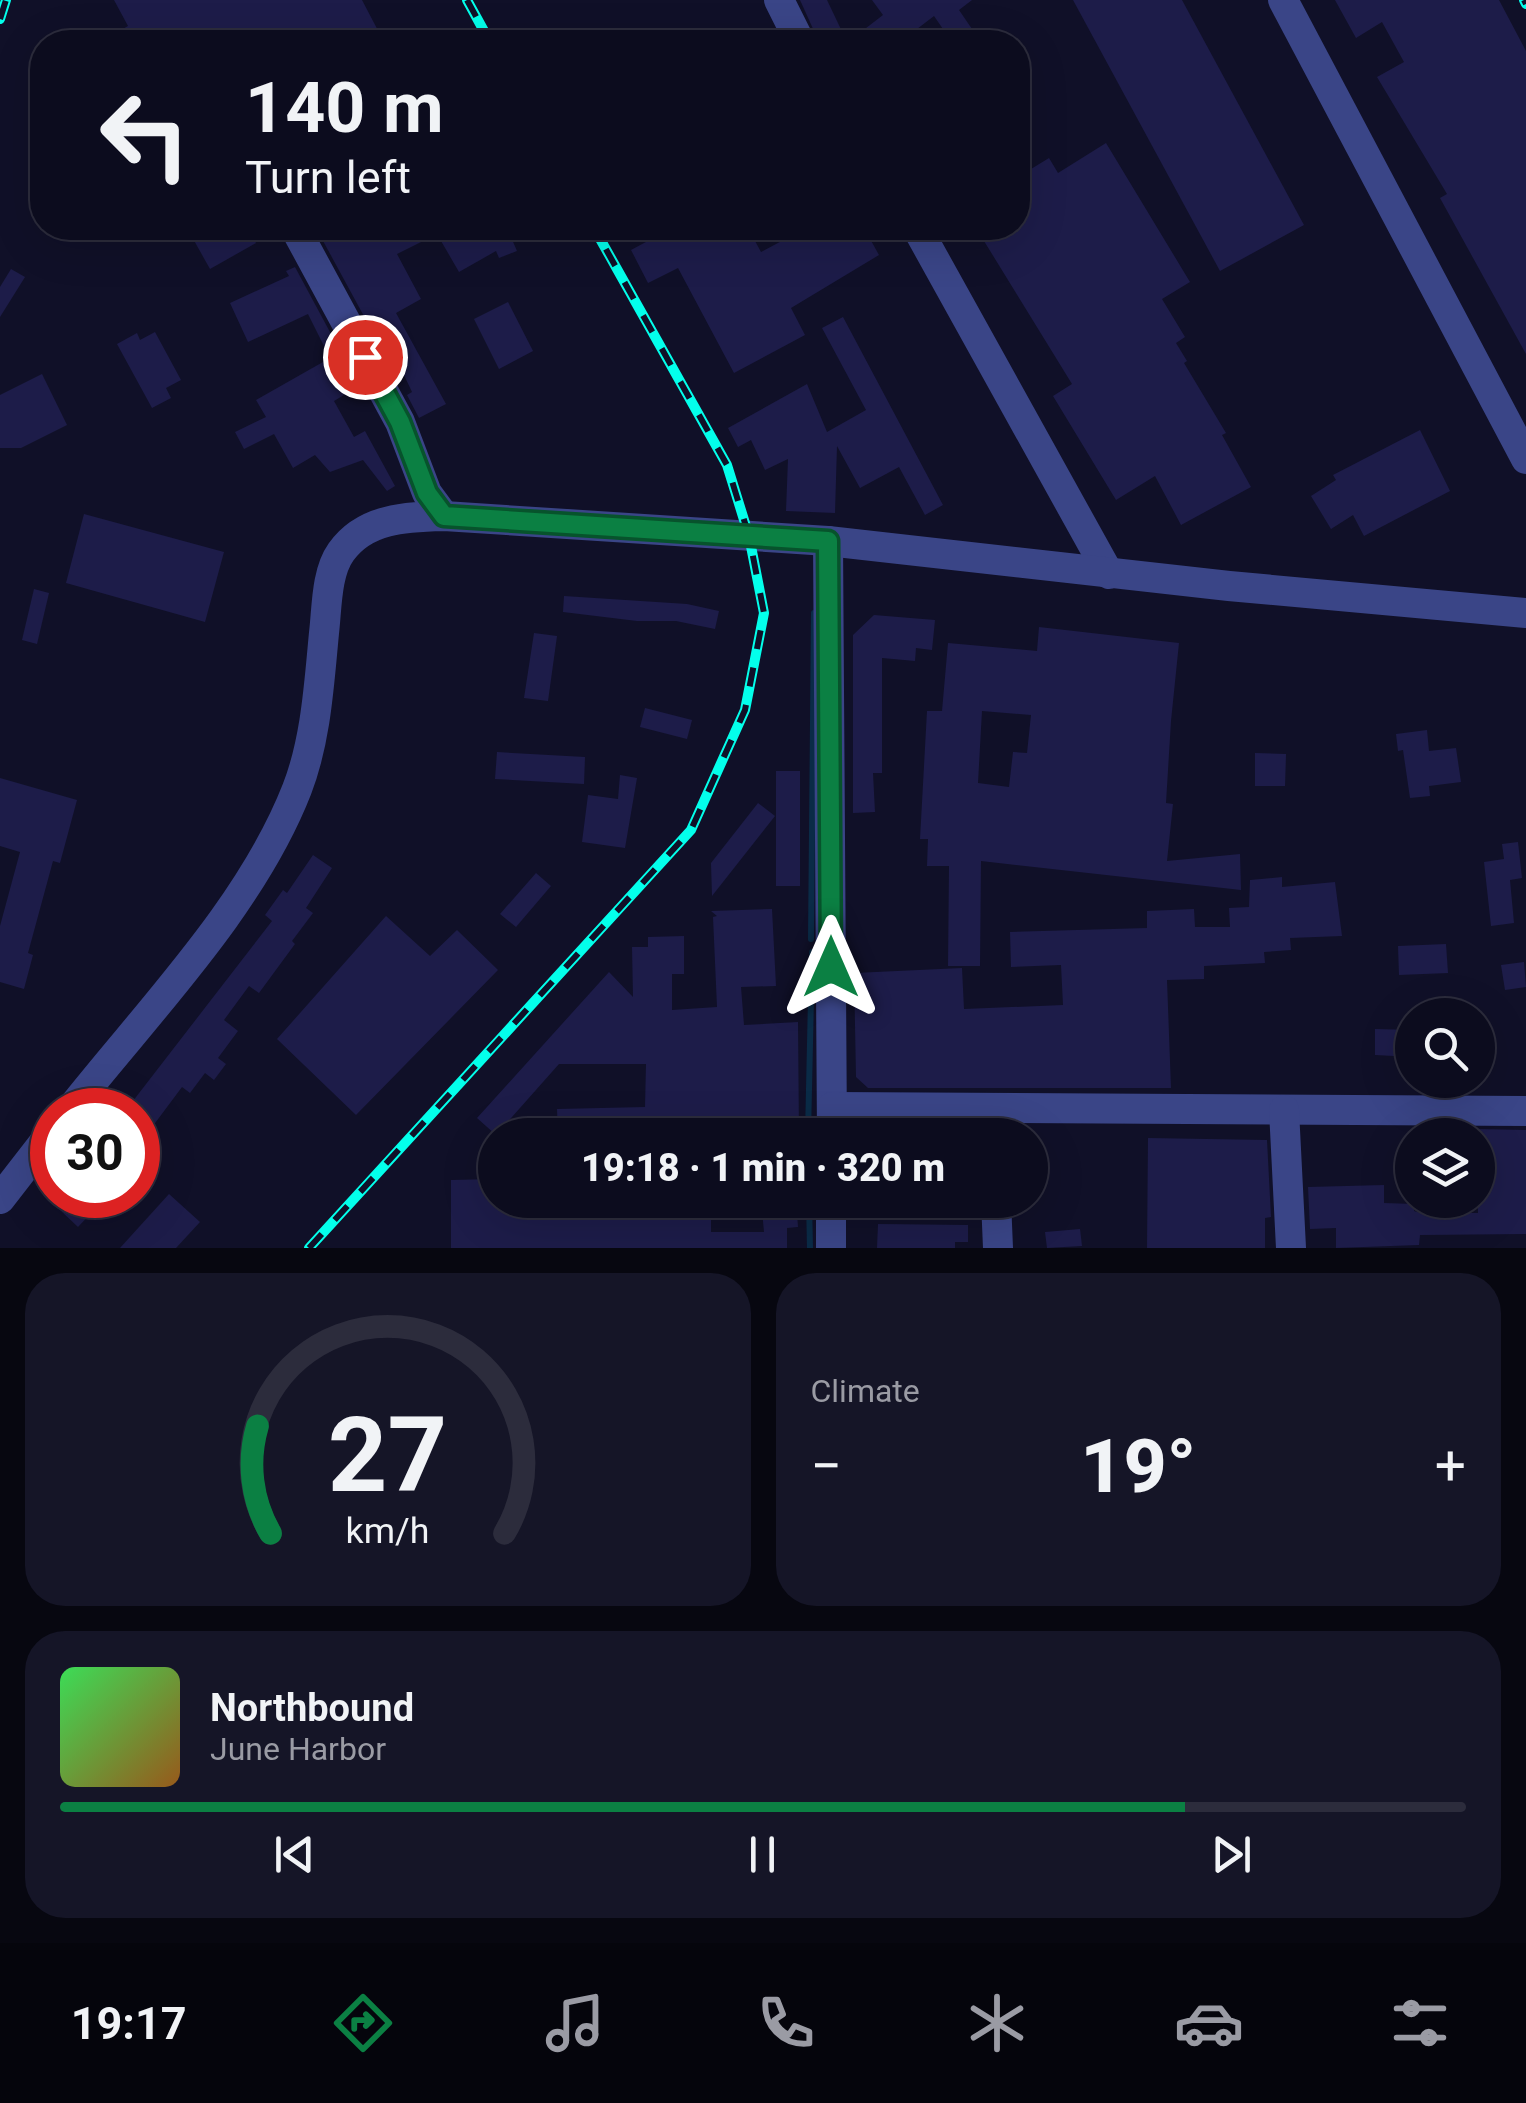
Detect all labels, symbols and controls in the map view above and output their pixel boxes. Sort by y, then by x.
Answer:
text: 140 m [245,67,444,149]
icon: left [80,70,210,200]
text: Turn left [245,151,411,204]
pin [323,315,408,400]
icon: arrive [338,330,393,385]
position arrow [779,915,883,1019]
map controls [1395,998,1495,1218]
button: search [1395,998,1495,1098]
speed limit sign: 30 [30,1088,160,1218]
button: layers [1395,1118,1495,1218]
text: 19:18 · 1 min · 320 m [581,1146,945,1190]
text: Climate [811,1372,920,1410]
text: 27 [328,1395,447,1516]
text: 19° [1080,1422,1196,1510]
text: − [811,1434,842,1498]
text: + [1435,1434,1466,1498]
text: km/h [346,1510,430,1552]
text: Northbound [210,1686,414,1730]
text: June Harbor [210,1730,386,1768]
icon: previous [267,1827,322,1882]
icon: pause [735,1827,790,1882]
icon: next [1204,1827,1259,1882]
icon: directions [328,1988,398,2058]
icon: music [540,1988,610,2058]
icon: phone [751,1988,821,2058]
icon: climate [962,1988,1032,2058]
icon: car [1174,1988,1244,2058]
icon: filters [1385,1988,1455,2058]
text: 19:17 [71,1997,187,2050]

